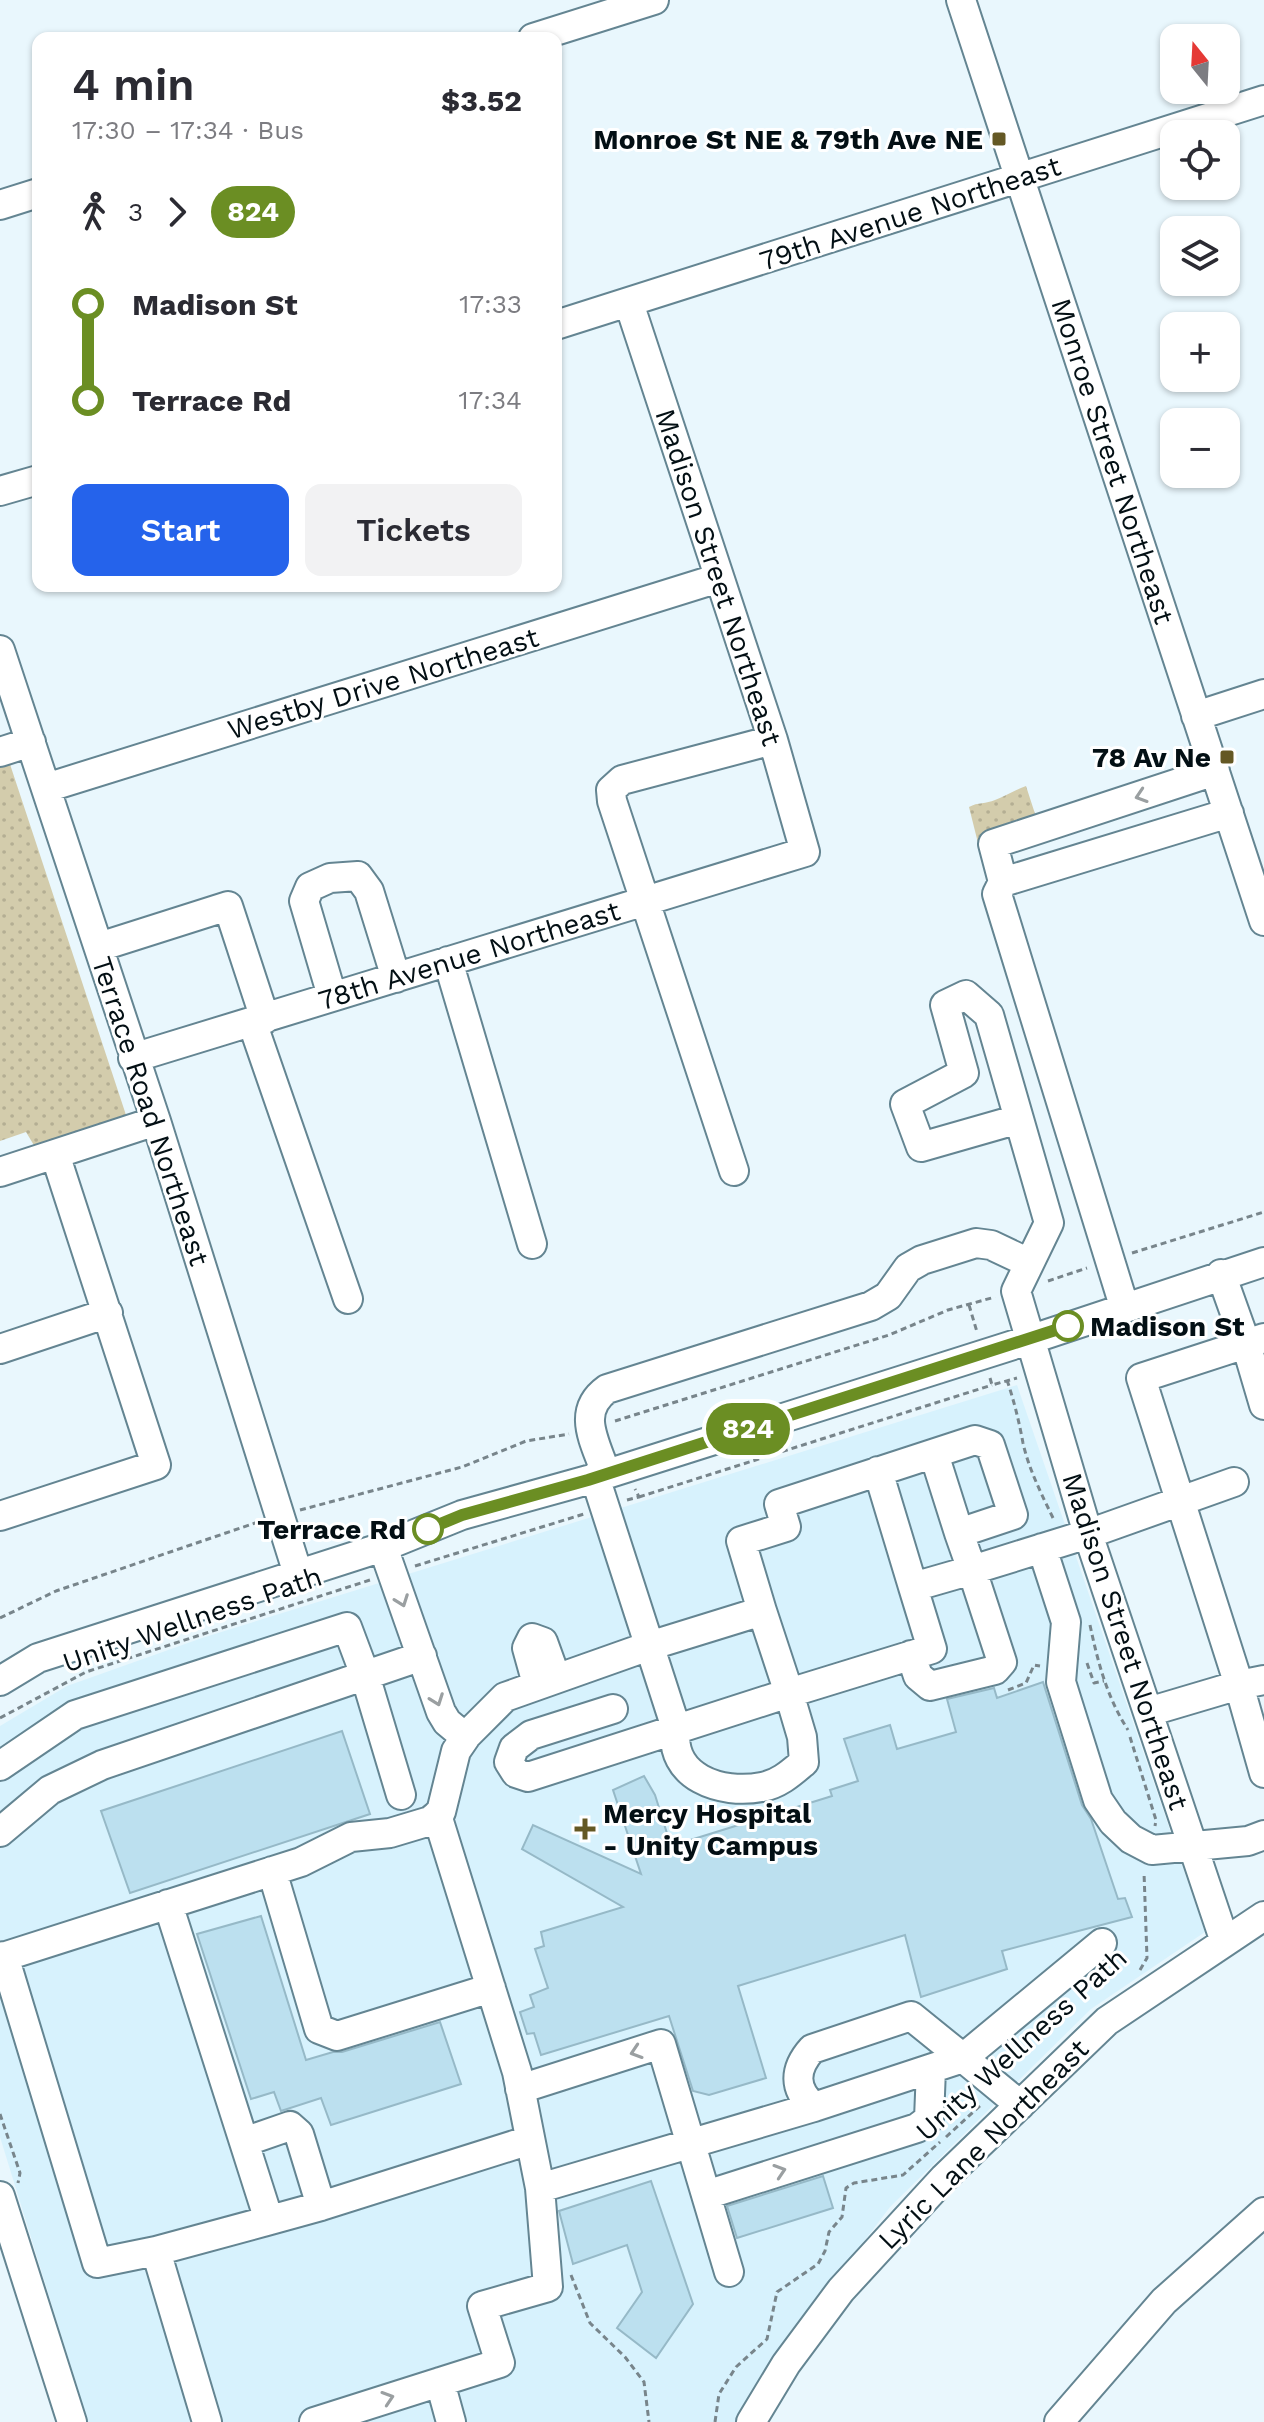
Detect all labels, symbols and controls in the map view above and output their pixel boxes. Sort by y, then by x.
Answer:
north arrow [1160,24,1240,104]
map controls [1160,24,1240,488]
text: 4 min [72,59,195,111]
text: $3.52 [441,83,522,118]
text: 17:30 – 17:34 · Bus [72,115,304,145]
button: locate [1160,120,1240,200]
place label: Monroe St NE & 79th Ave NE [593,123,983,156]
marker: Monroe St NE & 79th Ave NE [990,130,1008,148]
street label: 79th Avenue Northeast [756,149,1065,278]
icon: walk [72,190,116,234]
icon: forward [155,190,199,234]
text: 824 [227,195,279,228]
text: 3 [128,197,143,227]
button: layers [1160,216,1240,296]
text: Madison St [132,287,298,322]
text: 17:33 [459,289,522,319]
street label: Monroe Street Northeast [1044,294,1181,628]
button: + [1160,312,1240,392]
text: Terrace Rd [132,383,291,418]
text: 17:34 [459,385,522,415]
street label: Madison Street Northeast [648,405,789,750]
button: − [1160,408,1240,488]
button: Start [72,484,289,576]
button: Tickets [305,484,522,576]
street label: Westby Drive Northeast [224,620,543,747]
place label: 78 Av Ne [1092,741,1211,774]
marker: 78 Av Ne [1218,748,1236,766]
one-way arrow [1135,786,1149,802]
street label: 78th Avenue Northeast [314,894,624,1017]
street label: Terrace Road Northeast [85,953,216,1270]
place label: Madison St [1090,1310,1245,1343]
marker: Madison St [1053,1311,1083,1341]
line badge: 824 [702,1403,794,1455]
text: 824 [722,1412,774,1445]
street label: Madison Street Northeast [1055,1469,1196,1814]
place label: Terrace Rd [257,1513,406,1546]
marker: Terrace Rd [413,1514,443,1544]
street label: Unity Wellness Path [58,1560,326,1679]
one-way arrow [392,1593,409,1607]
one-way arrow [428,1692,444,1706]
place label: Mercy Hospital - Unity Campus [603,1797,818,1862]
marker: Mercy Hospital - Unity Campus [574,1818,596,1840]
street label: Unity Wellness Path [909,1941,1133,2148]
street label: Lyric Lane Northeast [871,2032,1096,2256]
one-way arrow [630,2043,643,2059]
one-way arrow [773,2164,787,2180]
one-way arrow [380,2392,394,2408]

